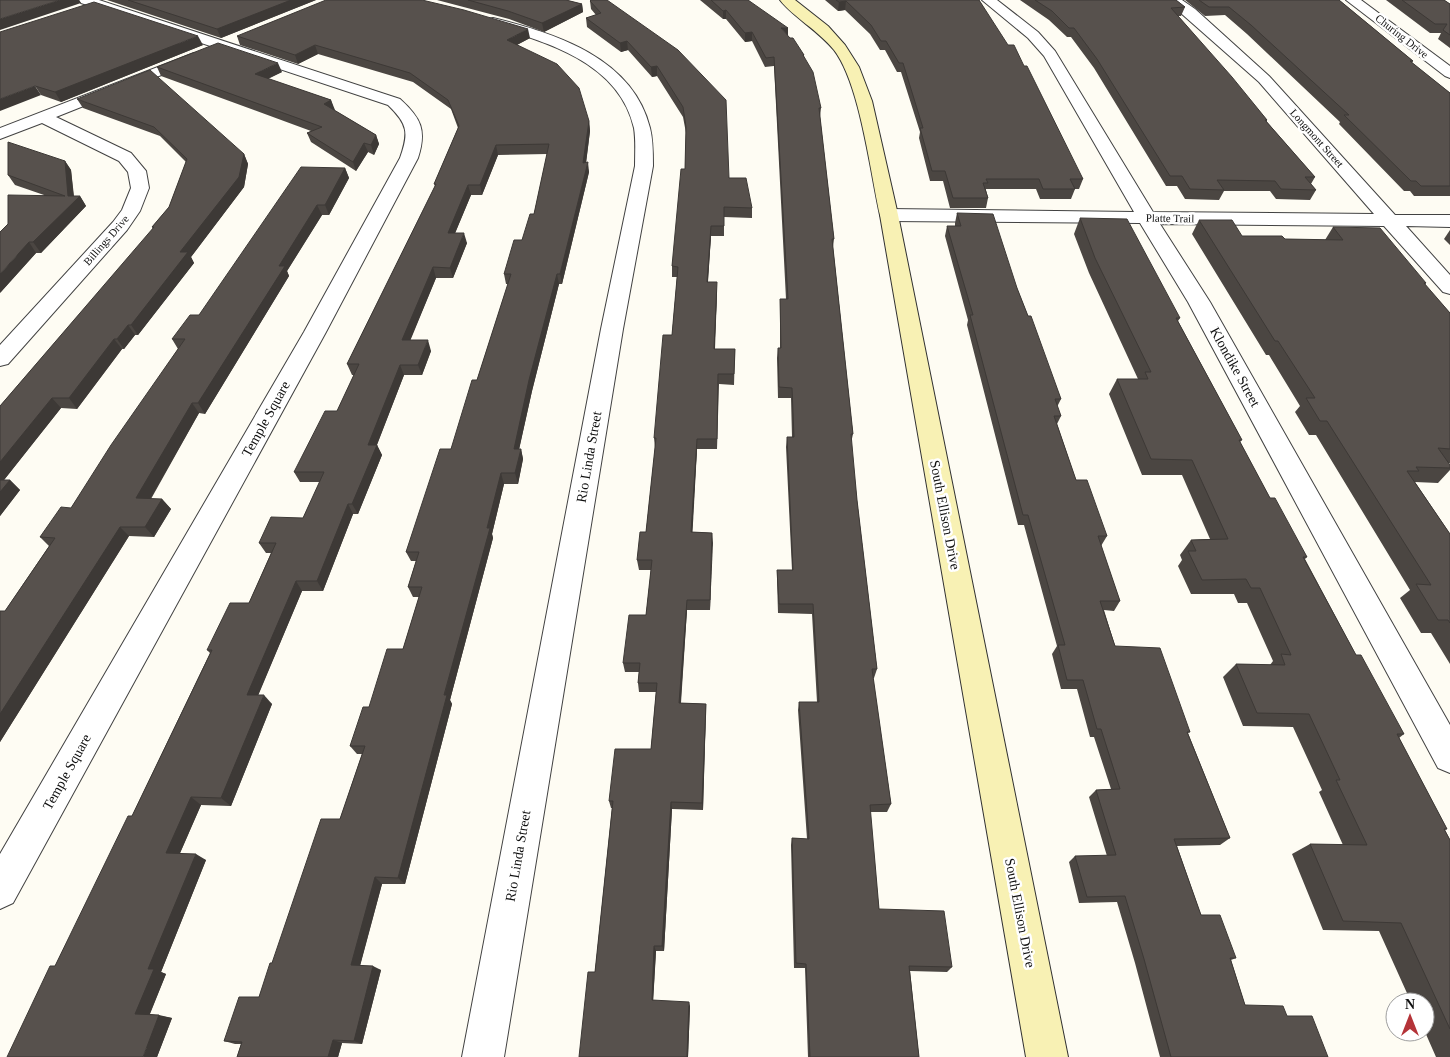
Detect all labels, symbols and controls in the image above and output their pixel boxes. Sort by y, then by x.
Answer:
street label: Churing Drive [1373,12,1431,60]
street label: Longmont Street [1288,106,1346,170]
street label: Billings Drive [81,212,131,268]
street label: Platte Trail [1146,212,1194,224]
street label: Klondike Street [1207,325,1263,409]
street label: Temple Square [239,379,293,459]
street label: Rio Linda Street [574,410,604,504]
street label: South Ellison Drive [927,459,963,571]
street label: Temple Square [40,732,94,812]
street label: Rio Linda Street [503,809,533,903]
street label: South Ellison Drive [1002,857,1038,969]
north arrow [1385,992,1435,1042]
text: N [1405,997,1415,1012]

